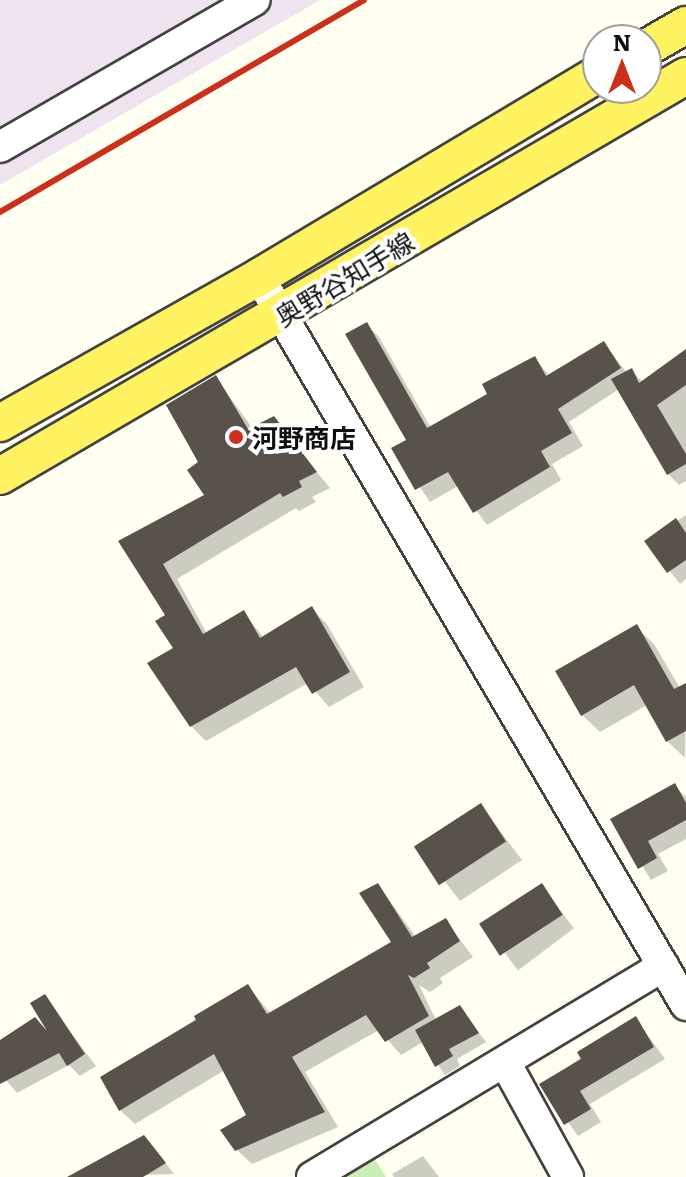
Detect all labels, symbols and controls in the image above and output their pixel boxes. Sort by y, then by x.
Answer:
north arrow [582,24,662,104]
text: N [613,25,631,58]
street label: 奥野谷知手線 [269,224,419,332]
place label: 河野商店 [252,421,356,453]
marker: 河野商店 [227,428,245,446]

